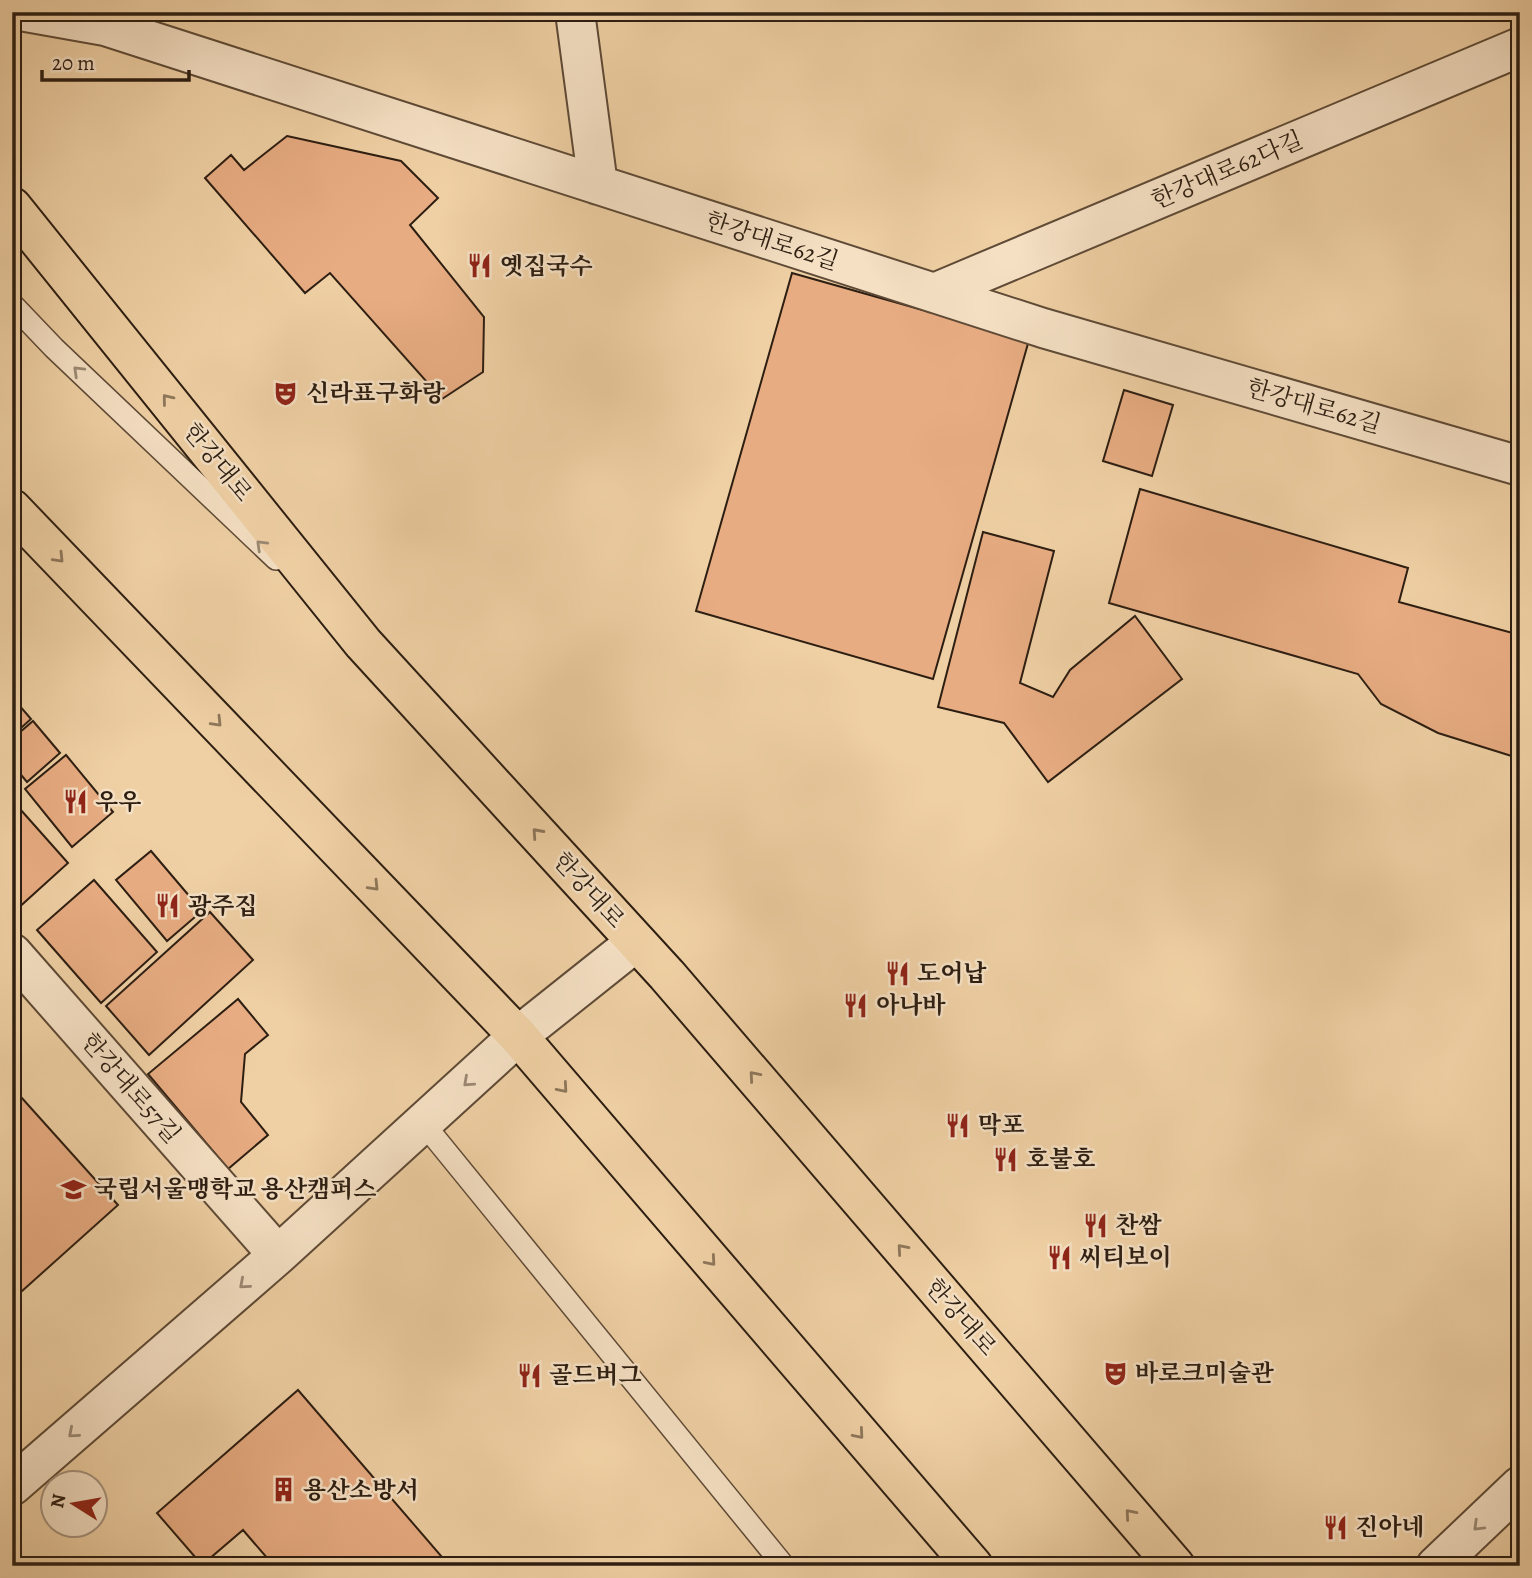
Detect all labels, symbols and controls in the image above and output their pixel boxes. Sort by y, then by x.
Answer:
scale bar [42,38,189,82]
text: 20 m [52,49,95,77]
street label: 한강대로62다길 [1146,124,1308,216]
street label: 한강대로62길 [701,204,843,278]
place label: 옛집국수 [500,250,593,282]
restaurant icon: 옛집국수 [466,252,494,280]
one-way arrow [73,367,86,380]
street label: 한강대로62길 [1243,372,1385,440]
place label: 신라표구화랑 [306,377,446,409]
theatre icon: 신라표구화랑 [272,379,300,407]
one-way arrow [163,394,175,407]
street label: 한강대로 [176,416,260,508]
one-way arrow [256,540,269,553]
one-way arrow [51,550,64,563]
one-way arrow [208,714,221,727]
place label: 우우 [95,786,141,818]
restaurant icon: 우우 [61,788,89,816]
one-way arrow [533,828,546,841]
street label: 한강대로 [546,845,632,935]
one-way arrow [366,878,379,891]
place label: 광주집 [188,890,258,922]
restaurant icon: 광주집 [154,892,182,920]
place label: 도어납 [917,957,987,989]
restaurant icon: 도어납 [883,959,911,987]
place label: 아나바 [876,989,946,1021]
restaurant icon: 아나바 [842,991,870,1019]
street label: 한강대로57길 [74,1026,188,1150]
one-way arrow [750,1071,762,1084]
one-way arrow [463,1074,476,1086]
one-way arrow [555,1080,567,1093]
place label: 막포 [978,1109,1024,1141]
restaurant icon: 막포 [944,1111,972,1139]
place label: 호불호 [1026,1143,1096,1175]
restaurant icon: 호불호 [992,1145,1020,1173]
place label: 국립서울맹학교 용산캠퍼스 [94,1173,376,1205]
school or university icon: 국립서울맹학교 용산캠퍼스 [60,1175,88,1203]
place label: 찬쌈 [1115,1209,1162,1241]
restaurant icon: 찬쌈 [1081,1211,1109,1239]
place label: 씨티보이 [1079,1241,1172,1273]
restaurant icon: 씨티보이 [1045,1243,1073,1271]
one-way arrow [898,1244,910,1257]
one-way arrow [703,1253,715,1266]
street label: 한강대로 [918,1272,1004,1362]
one-way arrow [239,1276,252,1288]
place label: 바로크미술관 [1135,1357,1274,1389]
place label: 골드버그 [549,1359,642,1391]
theatre icon: 바로크미술관 [1101,1359,1129,1387]
restaurant icon: 골드버그 [515,1361,543,1389]
one-way arrow [68,1425,81,1437]
one-way arrow [851,1425,863,1438]
north arrow [38,1470,108,1540]
place label: 용산소방서 [303,1474,419,1506]
building icon: 용산소방서 [269,1476,297,1504]
text: N [44,1492,72,1510]
one-way arrow [1126,1509,1138,1522]
place label: 진아네 [1355,1511,1425,1543]
restaurant icon: 진아네 [1321,1513,1349,1541]
one-way arrow [1473,1518,1486,1530]

